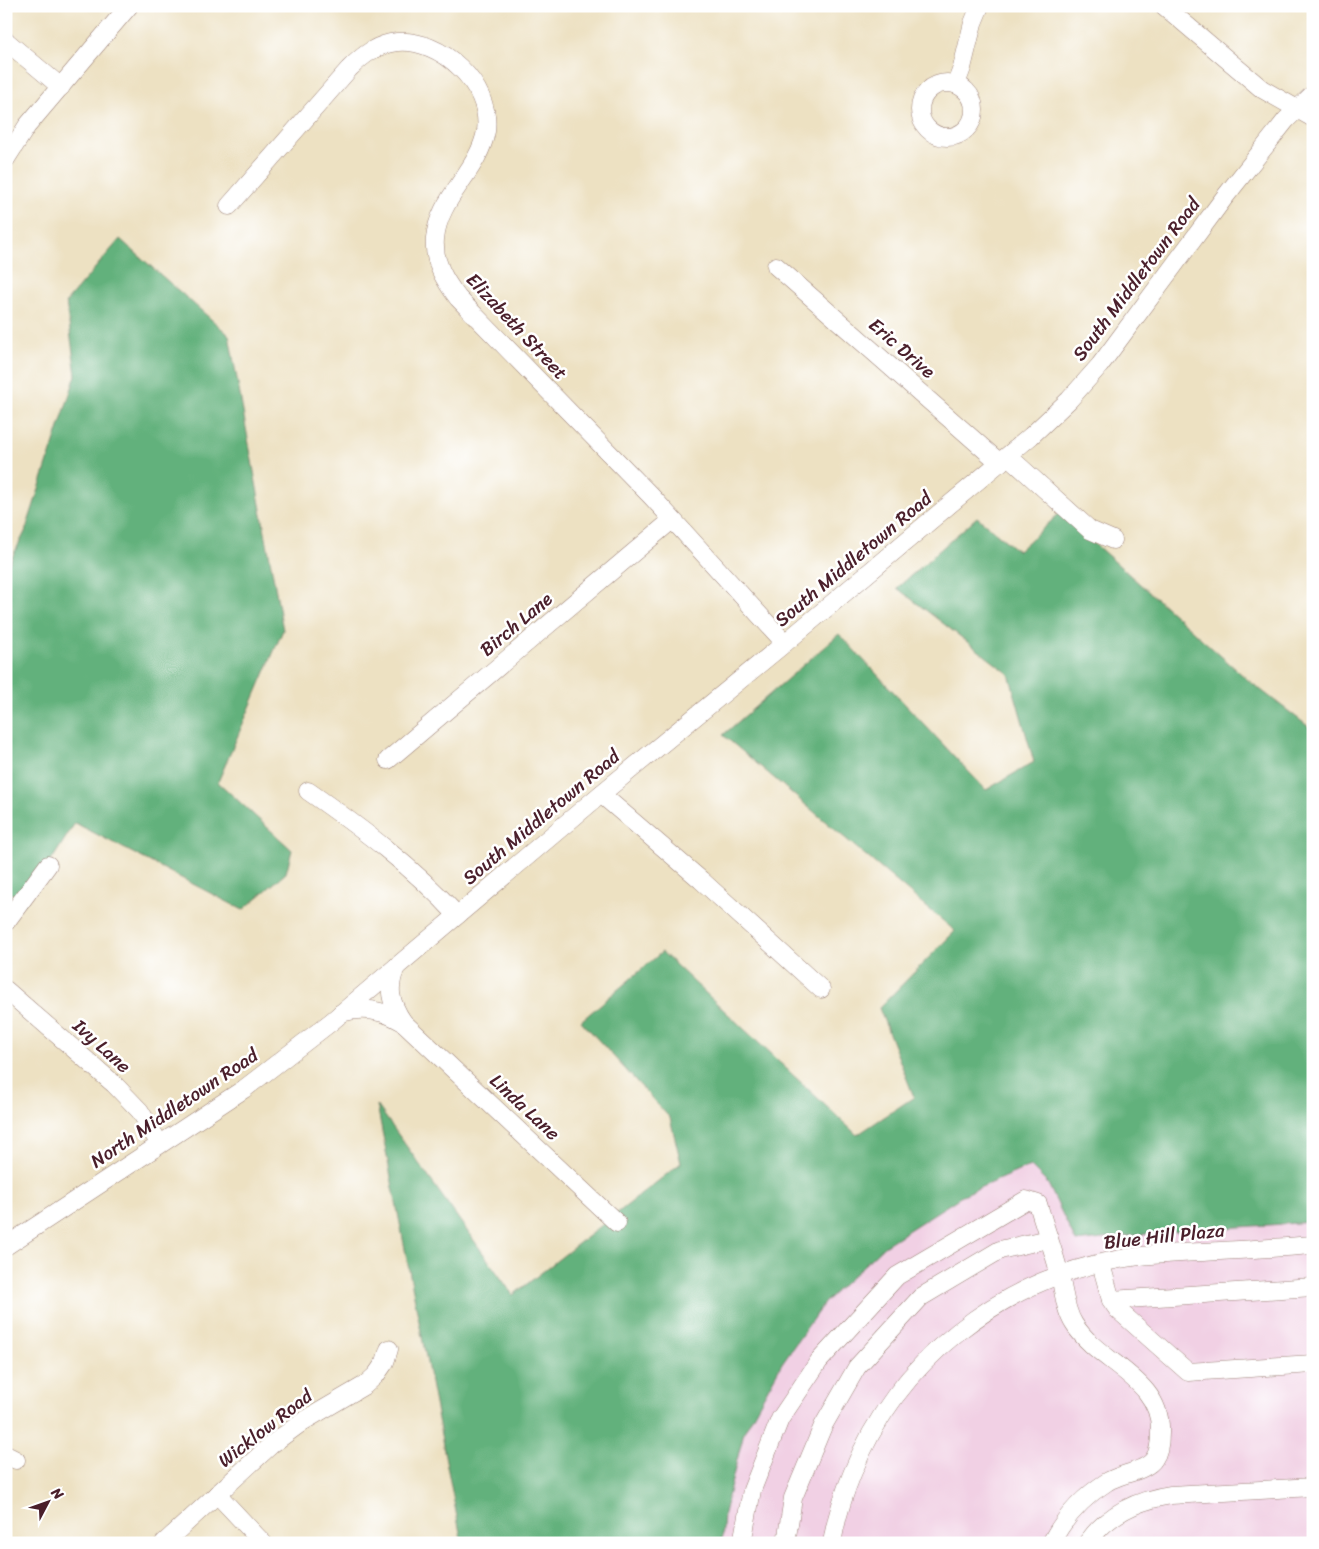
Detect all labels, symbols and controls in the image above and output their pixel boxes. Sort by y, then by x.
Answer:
street label: South Middletown Road [1063,189,1210,368]
street label: Elizabeth Street [458,264,576,388]
street label: Eric Drive [861,309,943,387]
street label: South Middletown Road [767,482,941,635]
street label: Birch Lane [472,583,560,665]
street label: South Middletown Road [455,740,629,893]
street label: Ivy Lane [64,1010,139,1082]
street label: North Middletown Road [83,1038,267,1177]
street label: Linda Lane [482,1065,568,1149]
street label: Blue Hill Plaza [1102,1213,1226,1259]
street label: Wicklow Road [210,1380,320,1476]
north arrow [22,1476,72,1526]
text: N [44,1481,70,1506]

